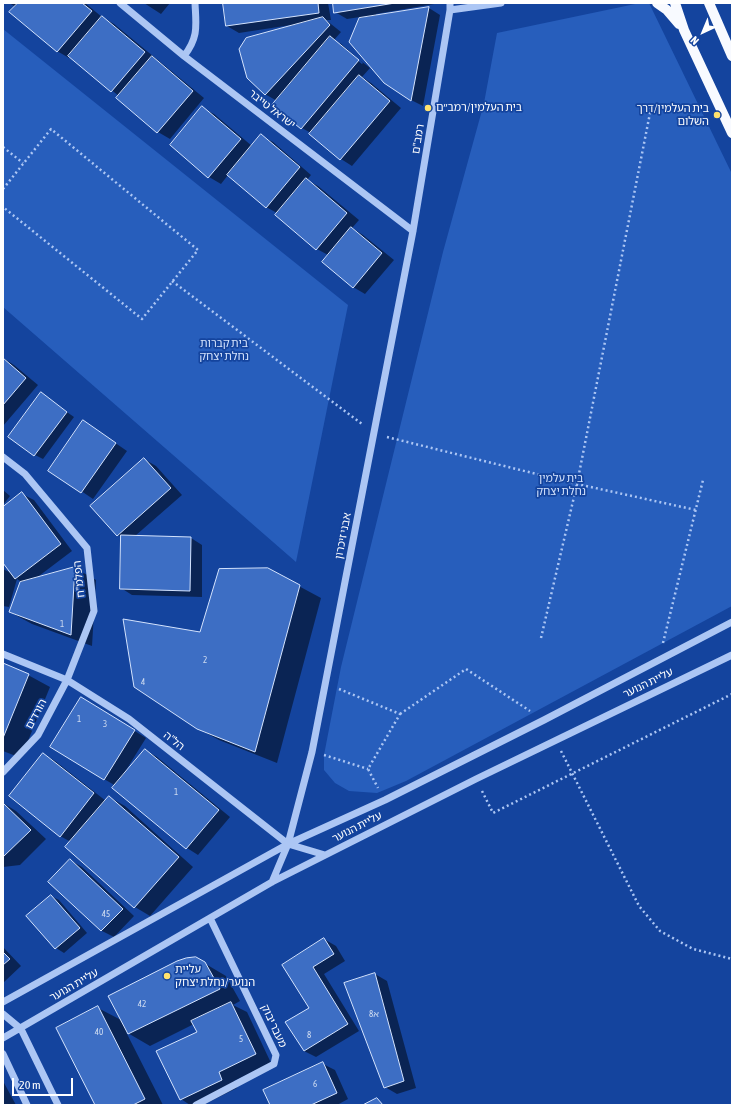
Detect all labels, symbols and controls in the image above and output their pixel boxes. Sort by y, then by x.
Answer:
north arrow [683,12,723,52]
text: N [688,34,701,47]
street label: ישראל טייבר [246,87,298,131]
place label: בית העלמין/רמב״ם [436,101,522,115]
place label: בית העלמין/דרך השלום [636,102,709,128]
marker: בית העלמין/רמב״ם [423,103,433,113]
marker: בית העלמין/דרך השלום [712,110,722,120]
street label: רמב"ם [409,123,427,155]
park label: בית קברות נחלת יצחק [199,337,249,363]
park label: בית עלמין נחלת יצחק [536,472,586,498]
street label: אבני זיכרון [332,512,354,560]
street label: הפלמ"ח [70,560,88,598]
house number: 1 [60,619,64,629]
house number: 2 [203,655,207,665]
street label: עליית הנוער [621,665,675,701]
house number: 4 [141,677,145,687]
street label: הורדים [23,697,49,731]
house number: 1 [77,714,81,724]
house number: 3 [103,719,107,729]
street label: הל"ה [161,729,187,753]
house number: 1 [174,787,178,797]
street label: עליית הנוער [330,809,384,845]
house number: 45 [102,909,110,919]
place label: עליית הנוער/נחלת יצחק [175,963,255,989]
street label: עליית הנוער [47,966,101,1004]
marker: עליית הנוער/נחלת יצחק [162,971,172,981]
house number: 42 [138,999,146,1009]
street label: מעבר יבוק [258,1002,290,1050]
house number: 8א [369,1009,379,1019]
house number: 40 [95,1027,103,1037]
house number: 8 [307,1030,311,1040]
house number: 5 [239,1034,243,1044]
scale bar [14,1070,75,1096]
text: 20 m [19,1078,41,1092]
house number: 6 [313,1079,317,1089]

